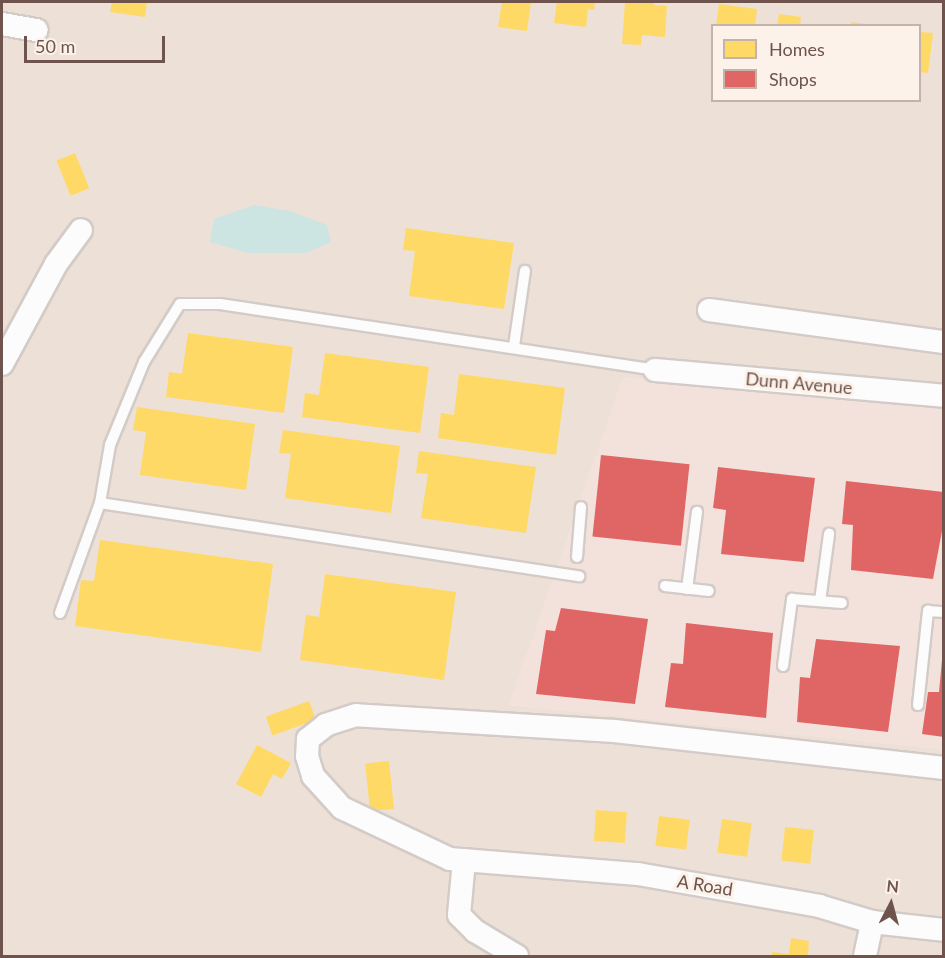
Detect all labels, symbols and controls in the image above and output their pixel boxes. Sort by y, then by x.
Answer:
scale bar [27,24,168,62]
legend [711,24,921,102]
text: 50 m [35,35,75,57]
text: Homes [769,38,825,60]
text: Shops [769,68,817,90]
street label: Dunn Avenue [744,368,854,398]
street label: A Road [675,870,735,900]
north arrow [861,874,921,934]
text: N [886,876,900,896]

